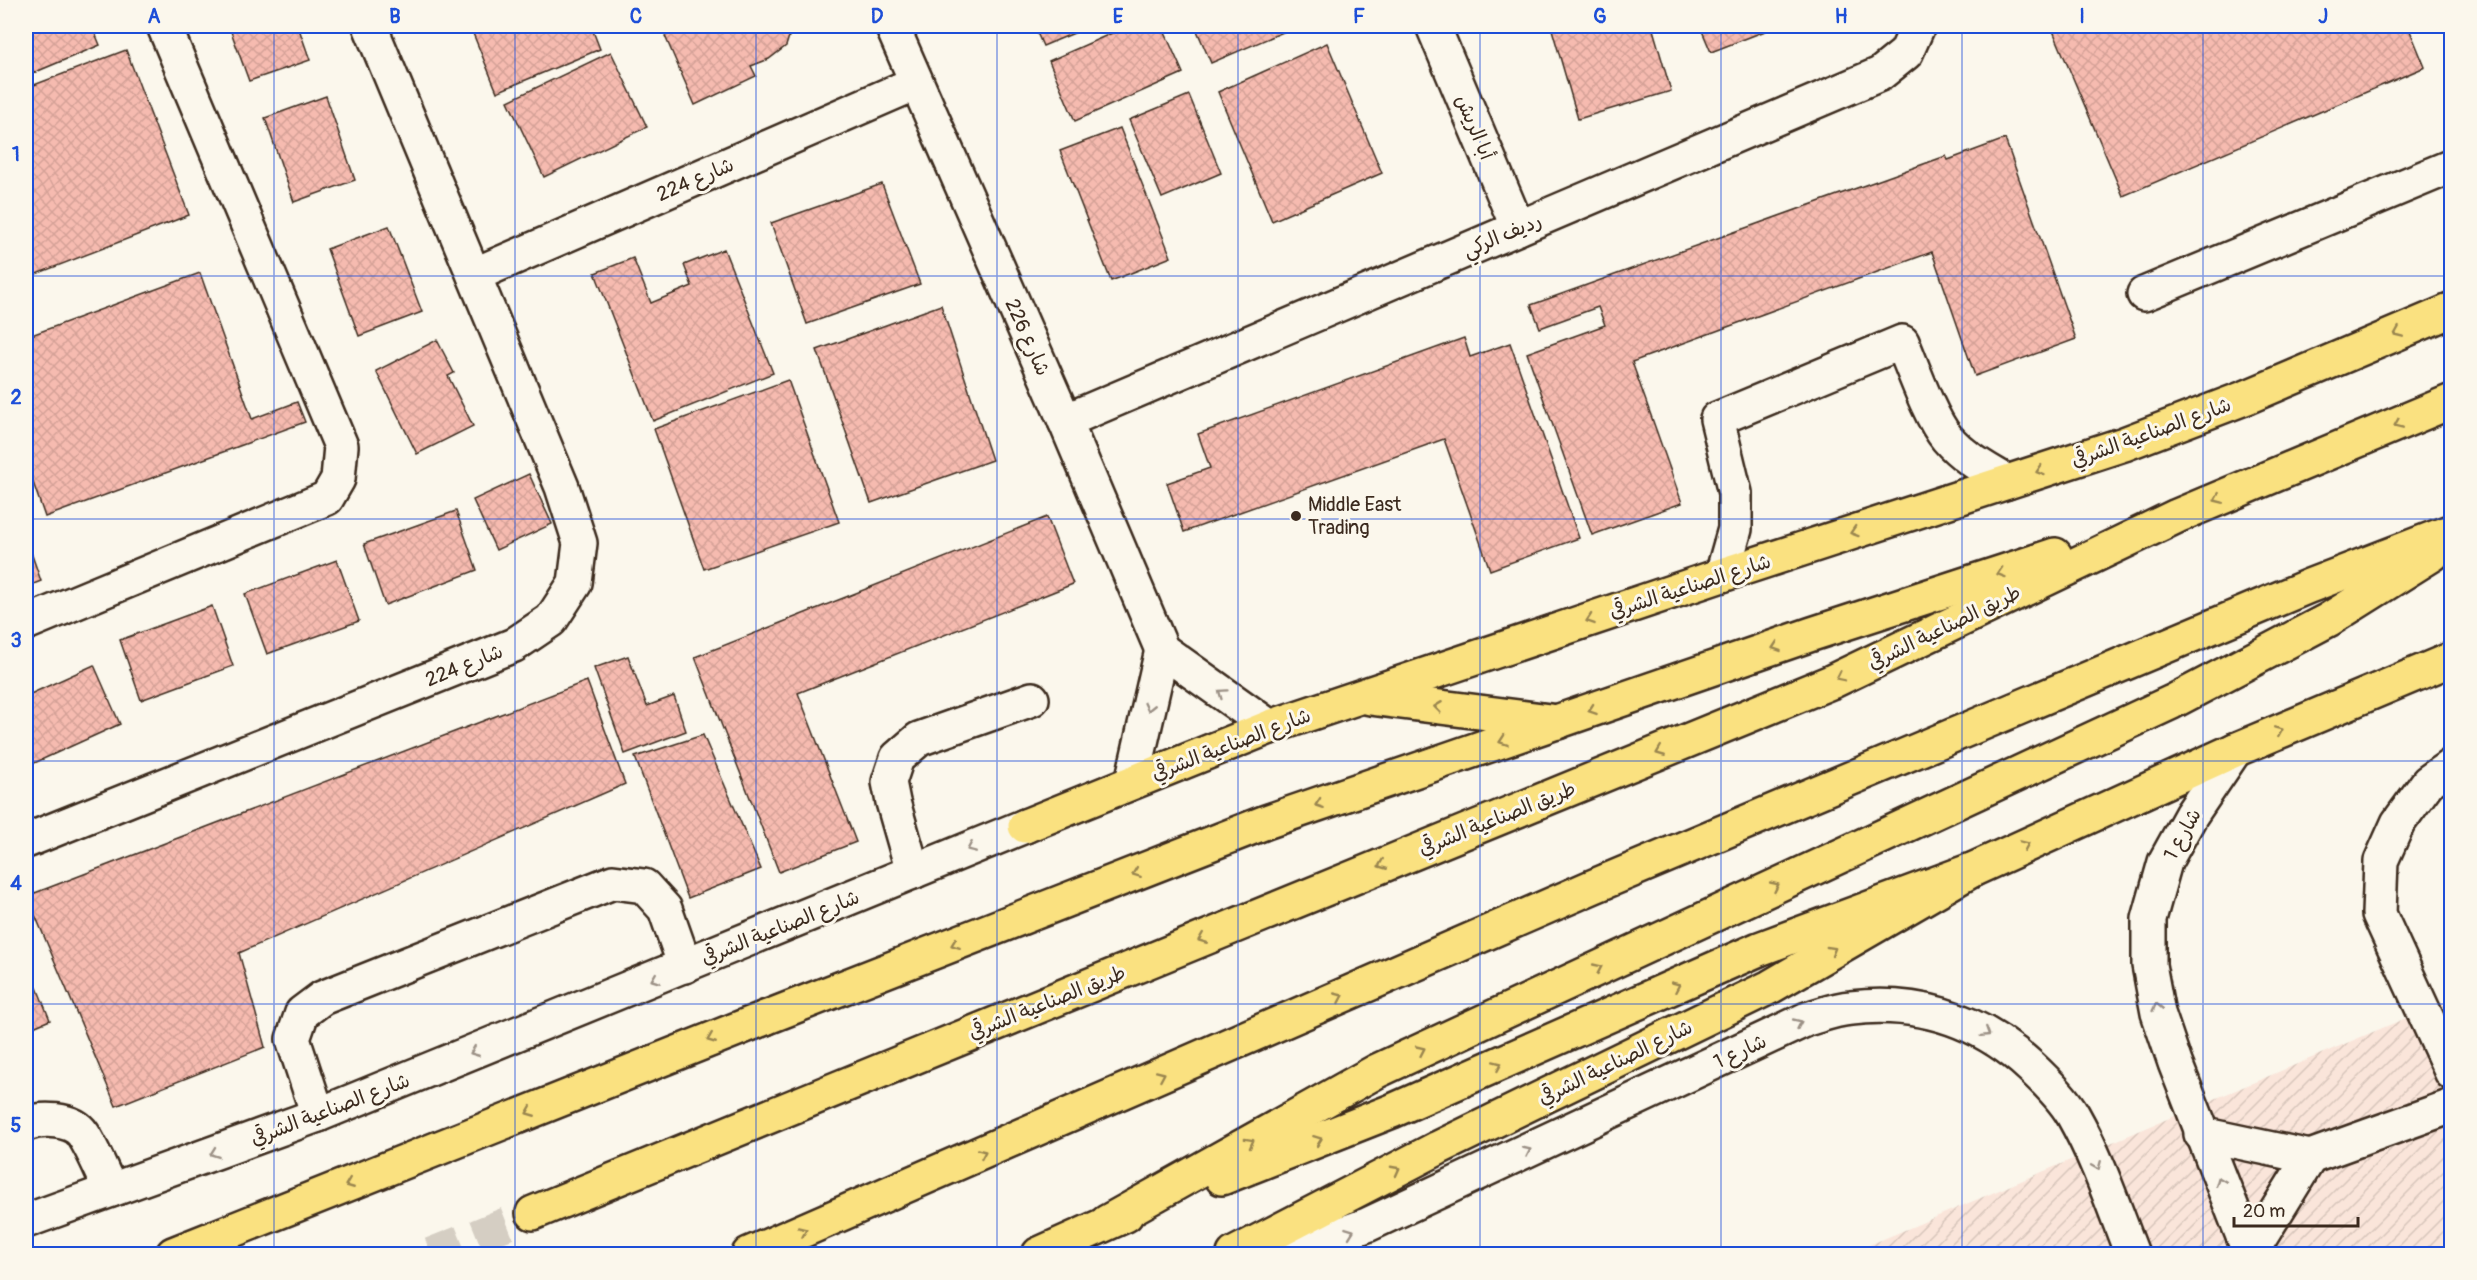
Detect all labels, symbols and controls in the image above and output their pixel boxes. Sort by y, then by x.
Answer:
text: A [148,4,161,29]
text: B [389,4,401,29]
text: C [630,4,642,29]
text: D [871,4,884,29]
text: E [1113,4,1124,29]
text: F [1353,4,1365,29]
text: G [1593,4,1607,29]
text: H [1835,4,1848,29]
text: I [2079,4,2085,29]
text: J [2318,4,2328,29]
street label: أبا الريش [1450,91,1499,164]
text: 1 [12,142,20,167]
street label: شارع 224 [653,152,738,208]
street label: رديف الركي [1459,208,1547,268]
street label: شارع 226 [999,295,1056,380]
one-way arrow [2393,326,2404,338]
text: 2 [10,385,22,410]
street label: شارع الصناعية الشرقي [2067,391,2235,474]
one-way arrow [2393,416,2404,428]
one-way arrow [2035,464,2046,477]
place label: Middle East Trading [1308,492,1402,540]
one-way arrow [2213,492,2224,504]
marker: Middle East Trading [1289,509,1303,523]
one-way arrow [1849,525,1860,537]
street label: شارع الصناعية الشرقي [1606,548,1774,625]
one-way arrow [1996,565,2007,578]
street label: طريق الصناعية الشرقي [1863,579,2025,676]
one-way arrow [1585,613,1595,625]
text: 3 [10,628,22,653]
street label: شارع 224 [422,639,507,693]
one-way arrow [1771,639,1782,652]
one-way arrow [1836,670,1847,682]
one-way arrow [1218,690,1229,701]
one-way arrow [1433,701,1442,713]
one-way arrow [1143,702,1156,712]
street label: شارع الصناعية الشرقي [1148,702,1315,787]
one-way arrow [1587,703,1598,716]
one-way arrow [2273,726,2284,738]
one-way arrow [1498,733,1509,746]
one-way arrow [1655,745,1666,757]
street label: طريق الصناعية الشرقي [1415,775,1580,862]
one-way arrow [1314,797,1325,810]
street label: شارع 1 [2158,804,2208,865]
one-way arrow [966,841,977,853]
one-way arrow [2018,841,2029,853]
one-way arrow [1377,858,1388,870]
one-way arrow [1131,866,1142,878]
text: 4 [10,871,22,896]
one-way arrow [1769,882,1780,894]
street label: شارع الصناعية الشرقي [697,883,863,972]
one-way arrow [1197,932,1208,944]
one-way arrow [950,937,961,949]
one-way arrow [1826,946,1836,958]
street label: طريق الصناعية الشرقي [965,959,1130,1046]
one-way arrow [1592,964,1603,976]
one-way arrow [650,971,661,984]
one-way arrow [1670,981,1681,993]
one-way arrow [1333,992,1344,1004]
one-way arrow [2152,1003,2165,1013]
street label: شارع الصناعية الشرقي [1534,1013,1697,1112]
one-way arrow [1792,1019,1803,1031]
one-way arrow [1980,1026,1990,1038]
street label: شارع 1 [1710,1028,1771,1075]
one-way arrow [706,1032,717,1045]
one-way arrow [470,1045,481,1057]
one-way arrow [1415,1046,1426,1058]
one-way arrow [1491,1060,1502,1072]
street label: شارع الصناعية الشرقي [247,1067,414,1152]
one-way arrow [1154,1070,1165,1082]
one-way arrow [525,1105,536,1117]
text: 5 [11,1113,22,1138]
one-way arrow [1312,1135,1323,1147]
one-way arrow [1243,1138,1254,1150]
one-way arrow [209,1145,220,1158]
one-way arrow [1521,1147,1532,1159]
one-way arrow [975,1148,986,1160]
one-way arrow [2090,1160,2102,1171]
one-way arrow [1389,1166,1400,1178]
one-way arrow [2215,1176,2228,1186]
one-way arrow [344,1177,355,1189]
scale bar [2234,1190,2358,1228]
text: 20 m [2243,1200,2285,1223]
one-way arrow [797,1226,808,1238]
one-way arrow [1344,1226,1354,1239]

